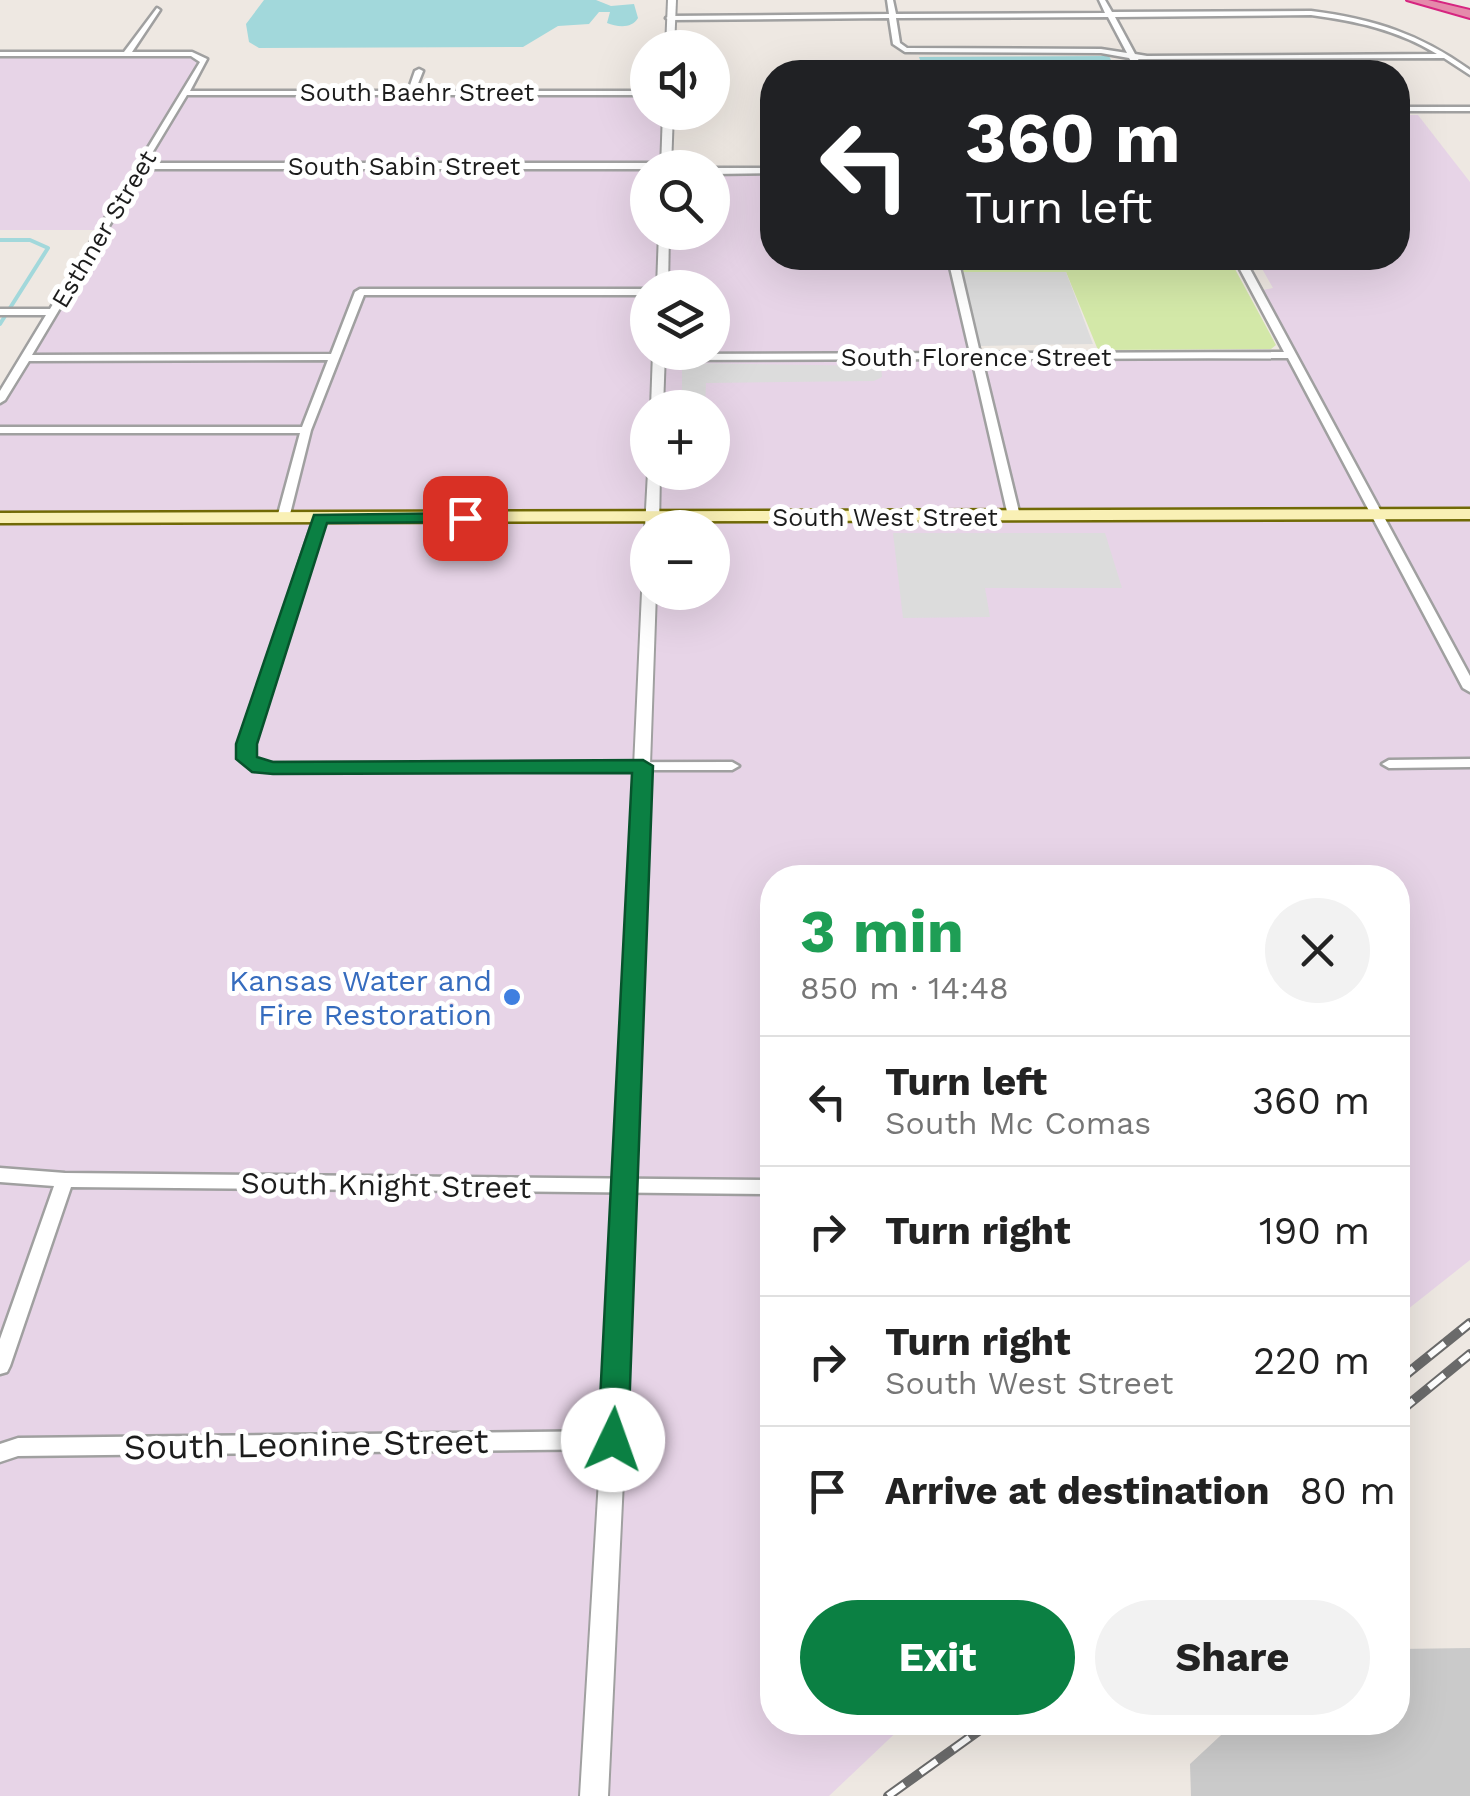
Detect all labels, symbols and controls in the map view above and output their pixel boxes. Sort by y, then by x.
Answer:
map controls [630,30,730,610]
button: sound [630,30,730,130]
street label: South Baehr Street [300,78,535,107]
text: 360 m [965,97,1181,179]
icon: left [800,100,930,230]
street label: Esthner Street [46,145,163,313]
button: search [630,150,730,250]
street label: South Sabin Street [288,152,521,181]
text: Turn left [965,181,1152,234]
button: layers [630,270,730,370]
street label: South Florence Street [841,343,1112,372]
button: + [630,390,730,490]
pin [423,476,508,561]
icon: arrive [438,491,493,546]
street label: South West Street [772,503,998,532]
button: − [630,510,730,610]
text: 3 min [800,896,964,967]
button: close [1265,898,1370,1003]
place label: Kansas Water and Fire Restoration [229,963,492,1032]
text: 850 m · 14:48 [800,969,1009,1007]
marker: Kansas Water and Fire Restoration [501,986,523,1008]
text: Turn left [885,1060,1047,1104]
icon: left [800,1074,855,1129]
text: 360 m [1252,1079,1370,1123]
text: South Mc Comas [885,1104,1151,1142]
street label: South Knight Street [240,1165,532,1205]
icon: right [800,1204,855,1259]
text: Turn right [885,1209,1071,1253]
text: 190 m [1259,1209,1370,1253]
text: Turn right [885,1320,1071,1364]
icon: right [800,1334,855,1389]
text: 220 m [1253,1339,1370,1383]
text: South West Street [885,1364,1173,1402]
position arrow [561,1388,665,1492]
street label: South Leonine Street [123,1420,489,1468]
icon: arrive [800,1464,855,1519]
text: Arrive at destination [885,1469,1270,1513]
text: 80 m [1300,1469,1396,1513]
button: Exit [800,1600,1075,1715]
button: Share [1095,1600,1370,1715]

